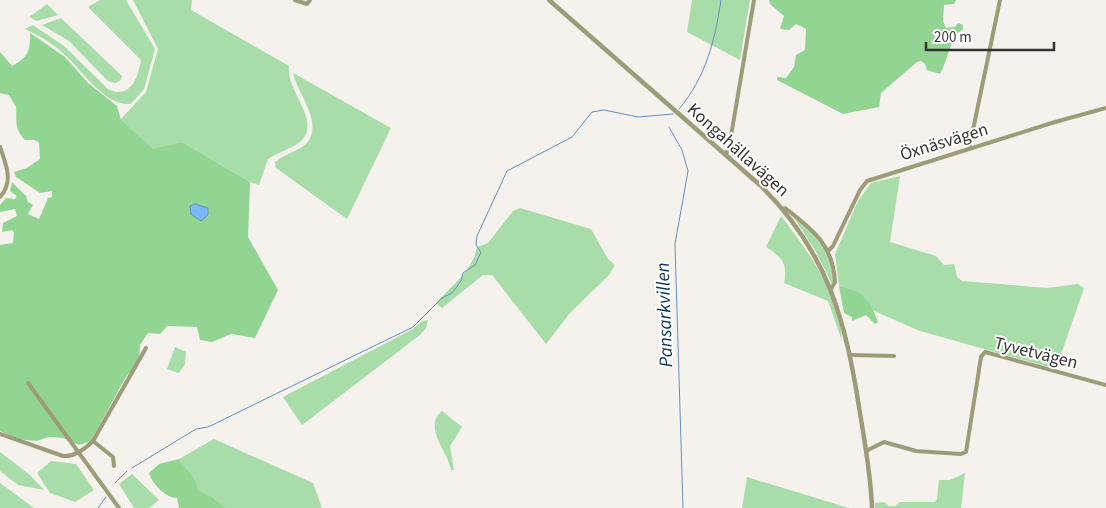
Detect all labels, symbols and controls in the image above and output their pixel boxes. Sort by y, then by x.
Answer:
scale bar [926,20,1054,52]
text: 200 m [934,27,972,48]
street label: Kongahällavägen [681,97,795,203]
street label: Öxnäsvägen [897,117,991,167]
water label: Pansarkvillen [650,262,680,368]
street label: Tyvetvägen [992,331,1080,375]

